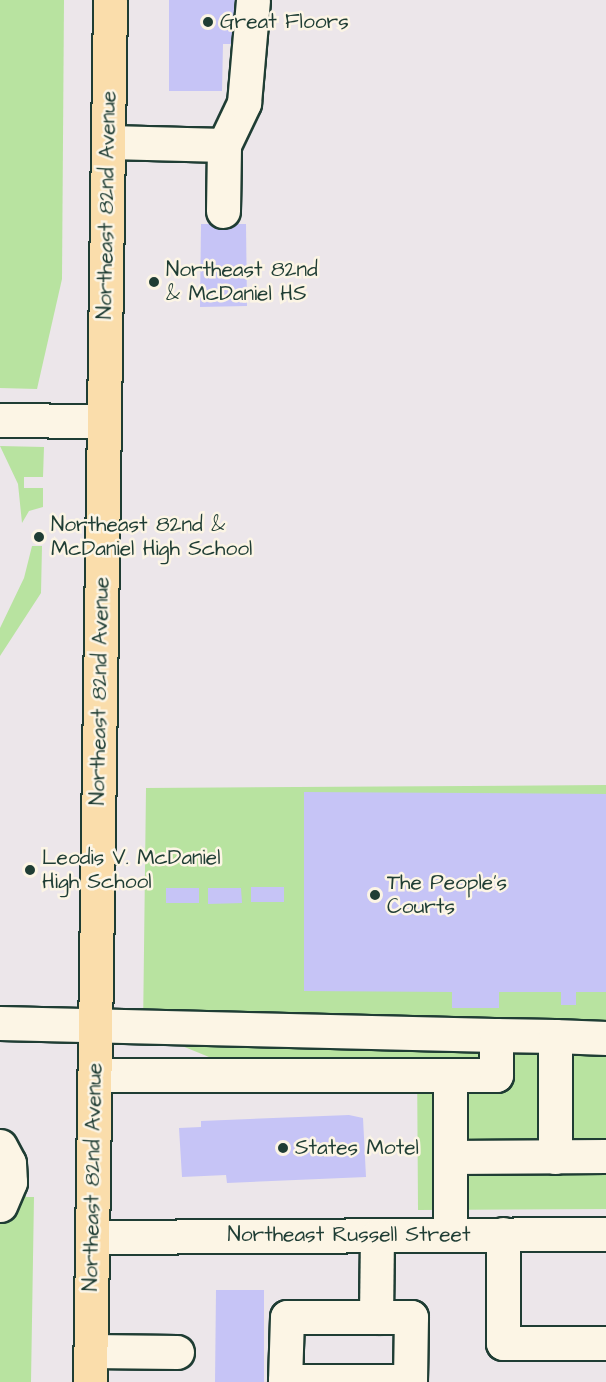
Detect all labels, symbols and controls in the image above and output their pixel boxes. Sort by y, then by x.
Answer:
place label: Great Floors [220,9,349,35]
marker: Great Floors [201,15,215,29]
street label: Northeast 82nd Avenue [92,91,122,319]
place label: Northeast 82nd & McDaniel HS [166,257,318,307]
marker: Northeast 82nd & McDaniel HS [147,275,161,289]
place label: Northeast 82nd & McDaniel High School [51,512,252,562]
marker: Northeast 82nd & McDaniel High School [32,530,46,544]
street label: Northeast 82nd Avenue [85,577,115,805]
place label: Leodis V. McDaniel High School [42,845,220,895]
marker: Leodis V. McDaniel High School [23,863,37,877]
place label: The People's Courts [387,870,507,920]
marker: The People's Courts [368,888,382,902]
street label: Northeast 82nd Avenue [78,1063,108,1291]
place label: States Motel [295,1135,419,1161]
marker: States Motel [276,1141,290,1155]
street label: Northeast Russell Street [228,1222,470,1248]

